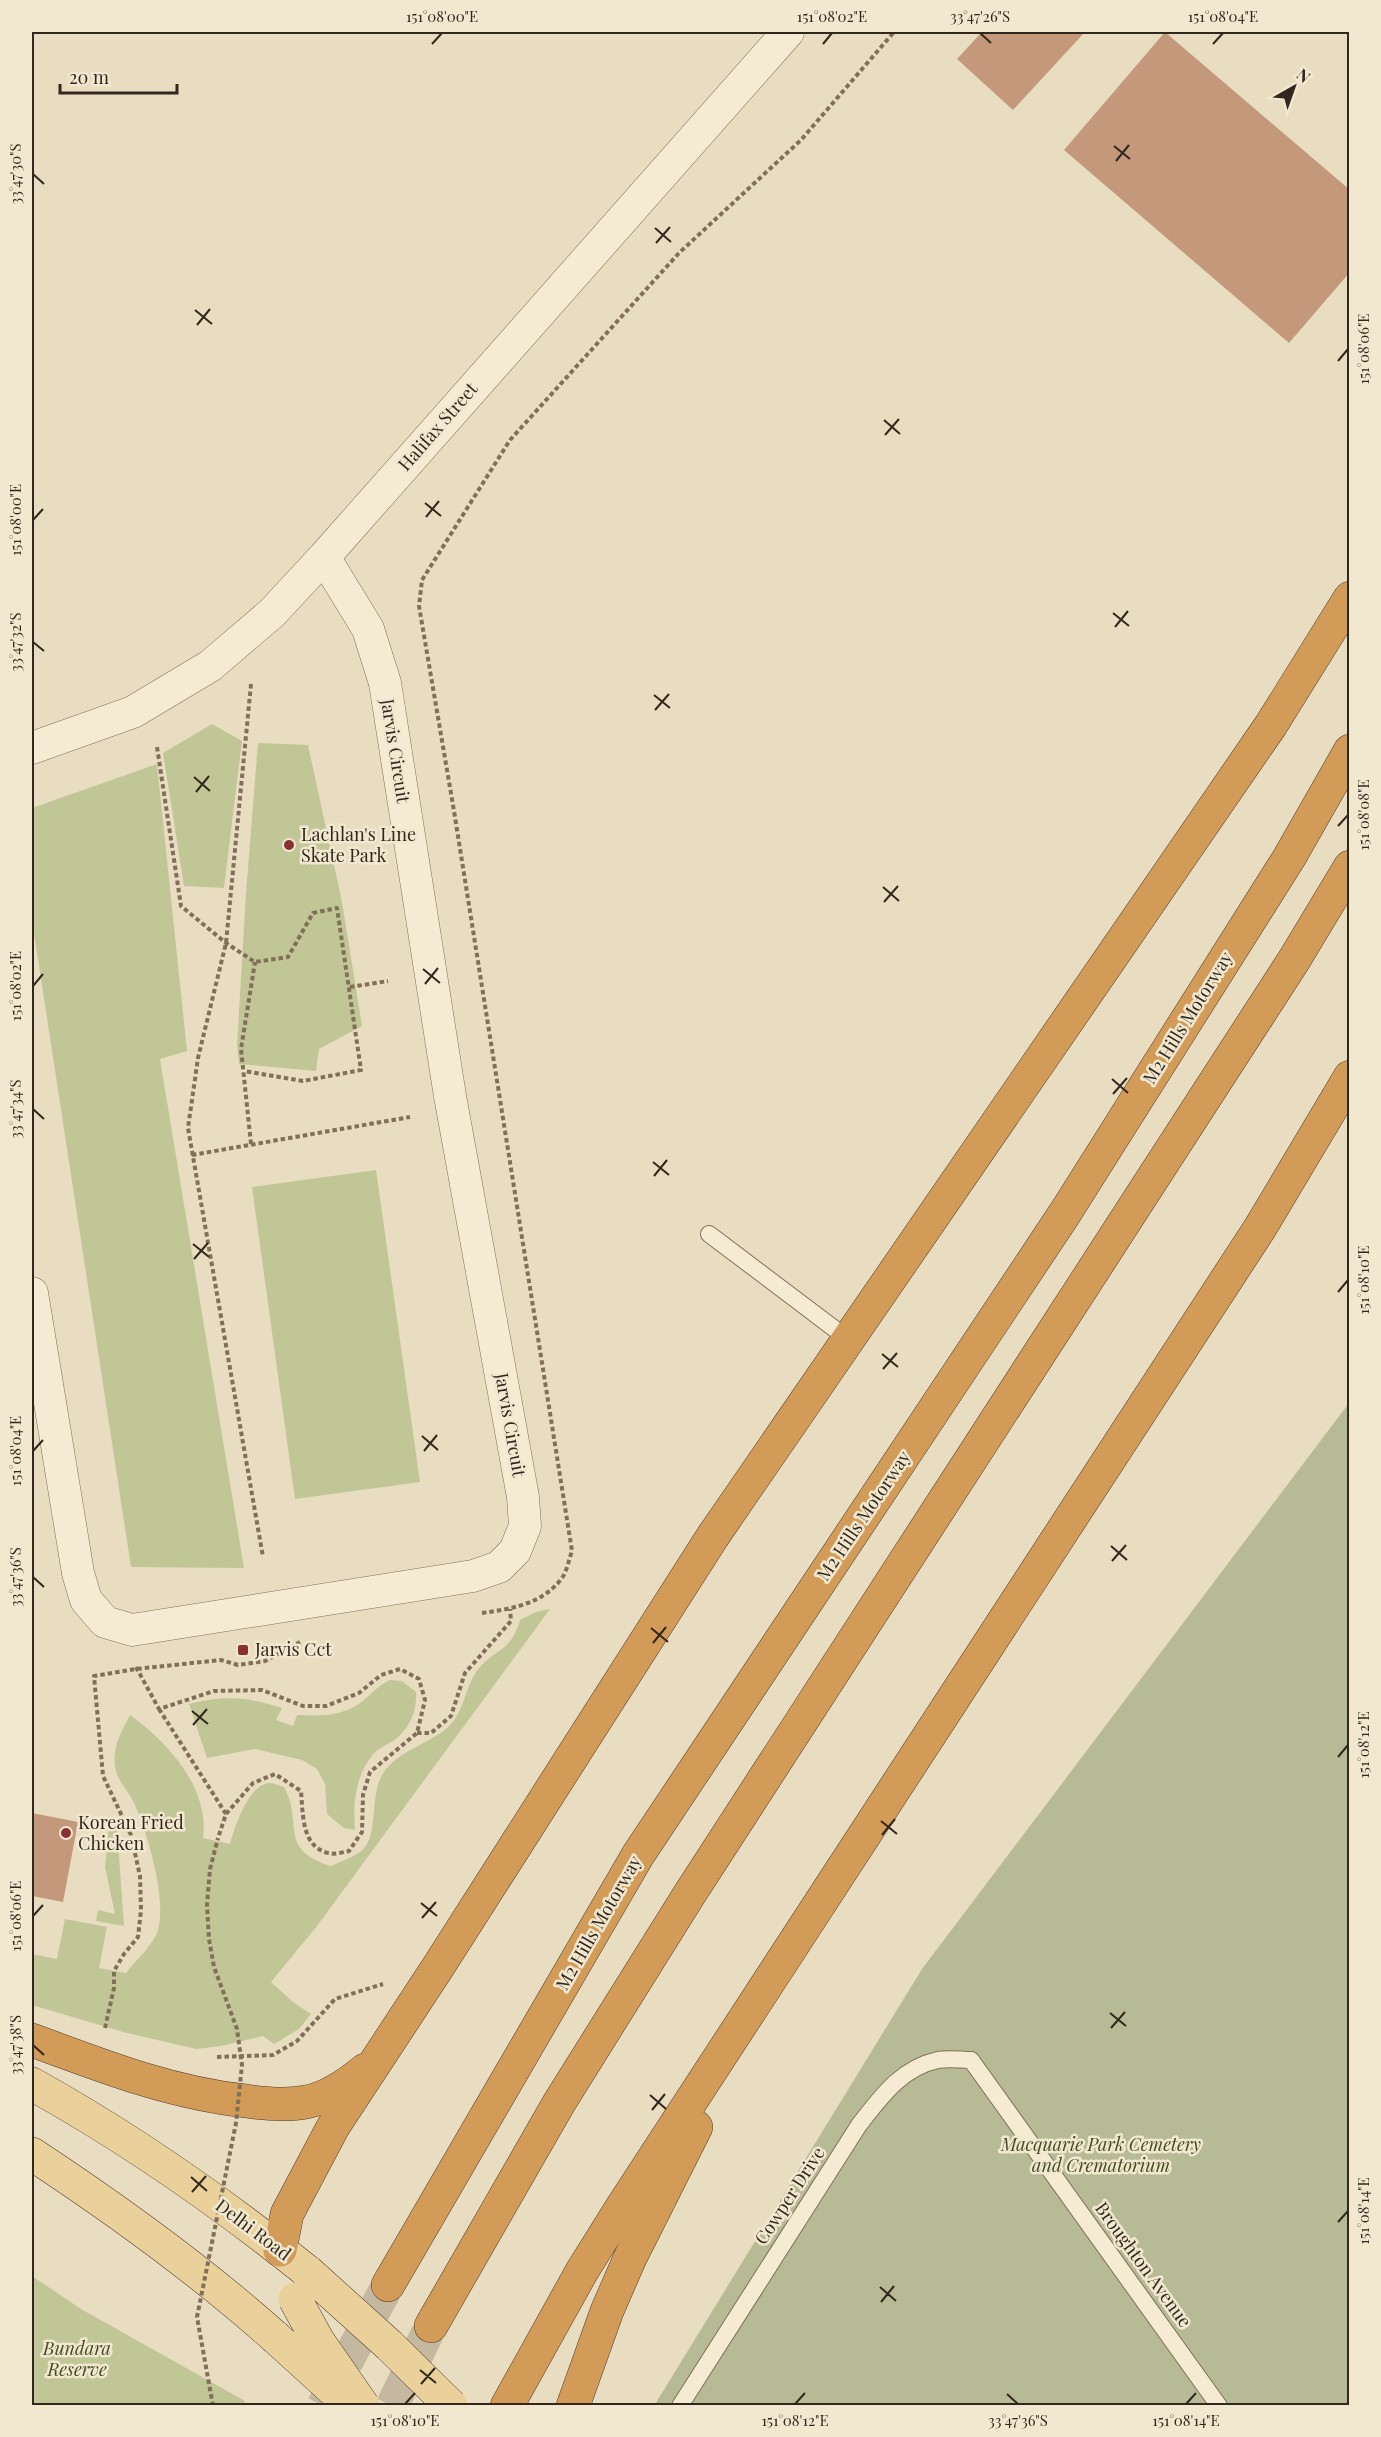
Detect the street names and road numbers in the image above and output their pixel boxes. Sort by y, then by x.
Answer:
street label: Halifax Street [392,377,483,476]
street label: Jarvis Circuit [376,696,416,805]
street label: M2 Hills Motorway [1137,947,1238,1088]
street label: Jarvis Circuit [490,1370,532,1479]
street label: M2 Hills Motorway [811,1446,916,1585]
street label: M2 Hills Motorway [550,1851,646,1994]
street label: Cowper Drive [749,2142,830,2249]
street label: Delhi Road [211,2193,297,2266]
street label: Broughton Avenue [1090,2197,1197,2332]

